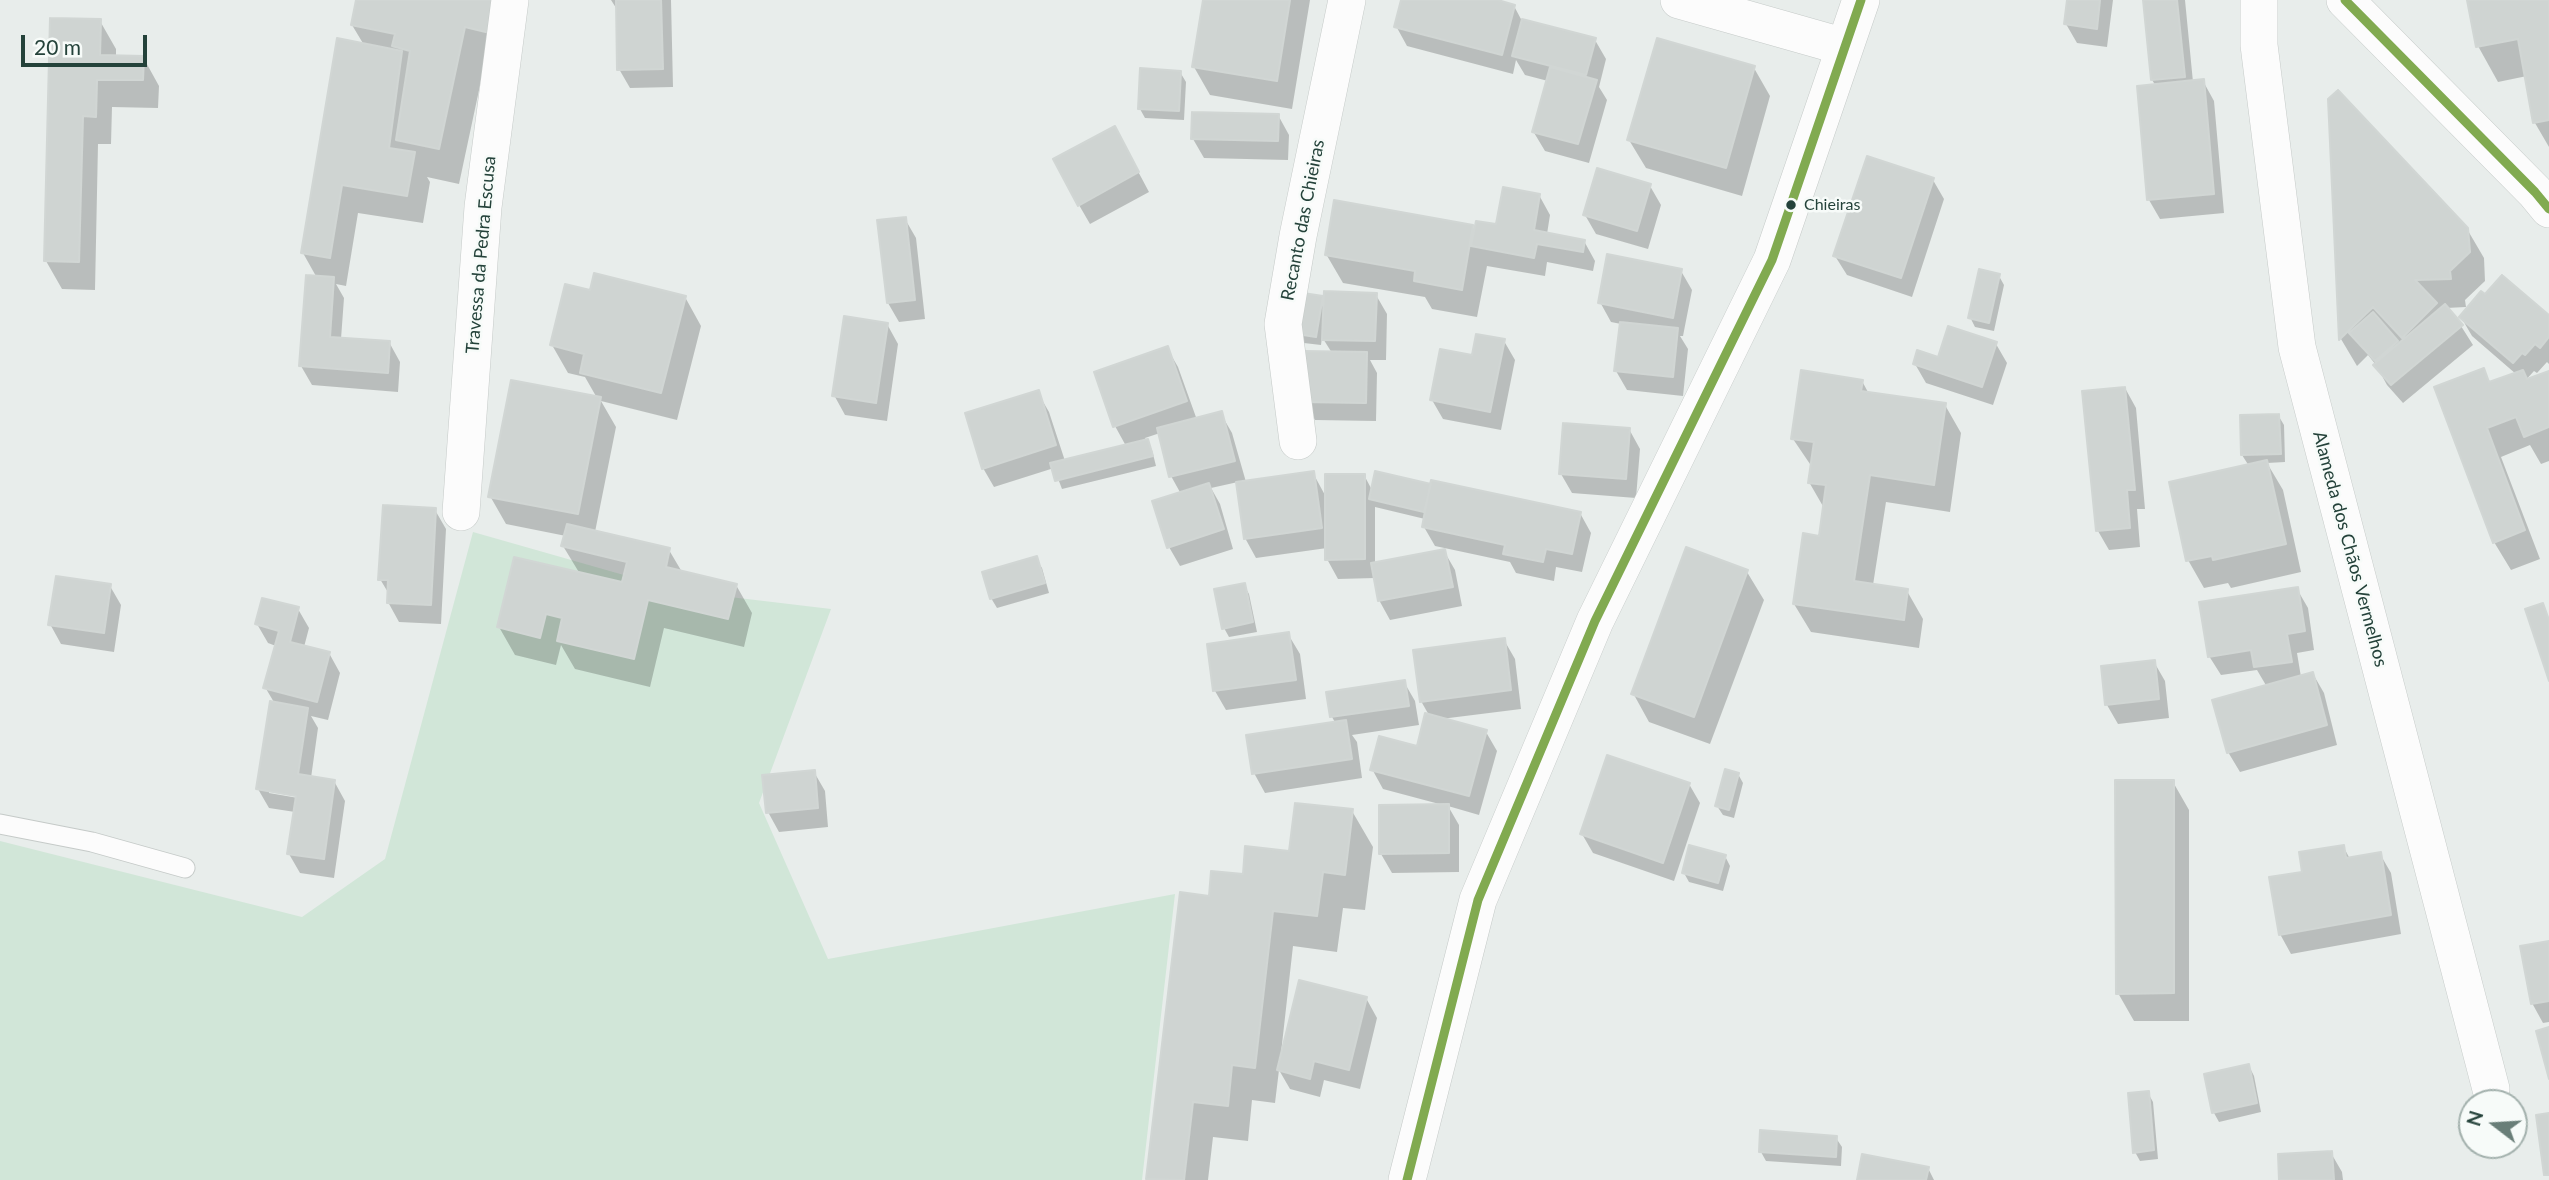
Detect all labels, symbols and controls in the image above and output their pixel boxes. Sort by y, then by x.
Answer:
scale bar [24,21,150,65]
text: 20 m [34,34,81,59]
street label: Recanto das Chieiras [1277,138,1329,302]
street label: Travessa da Pedra Escusa [462,155,500,355]
place label: Chieiras [1804,195,1860,215]
marker: Chieiras [1784,198,1798,212]
street label: Alameda dos Chãos Vermelhos [2308,429,2392,669]
north arrow [2458,1089,2528,1159]
text: N [2461,1108,2487,1129]

